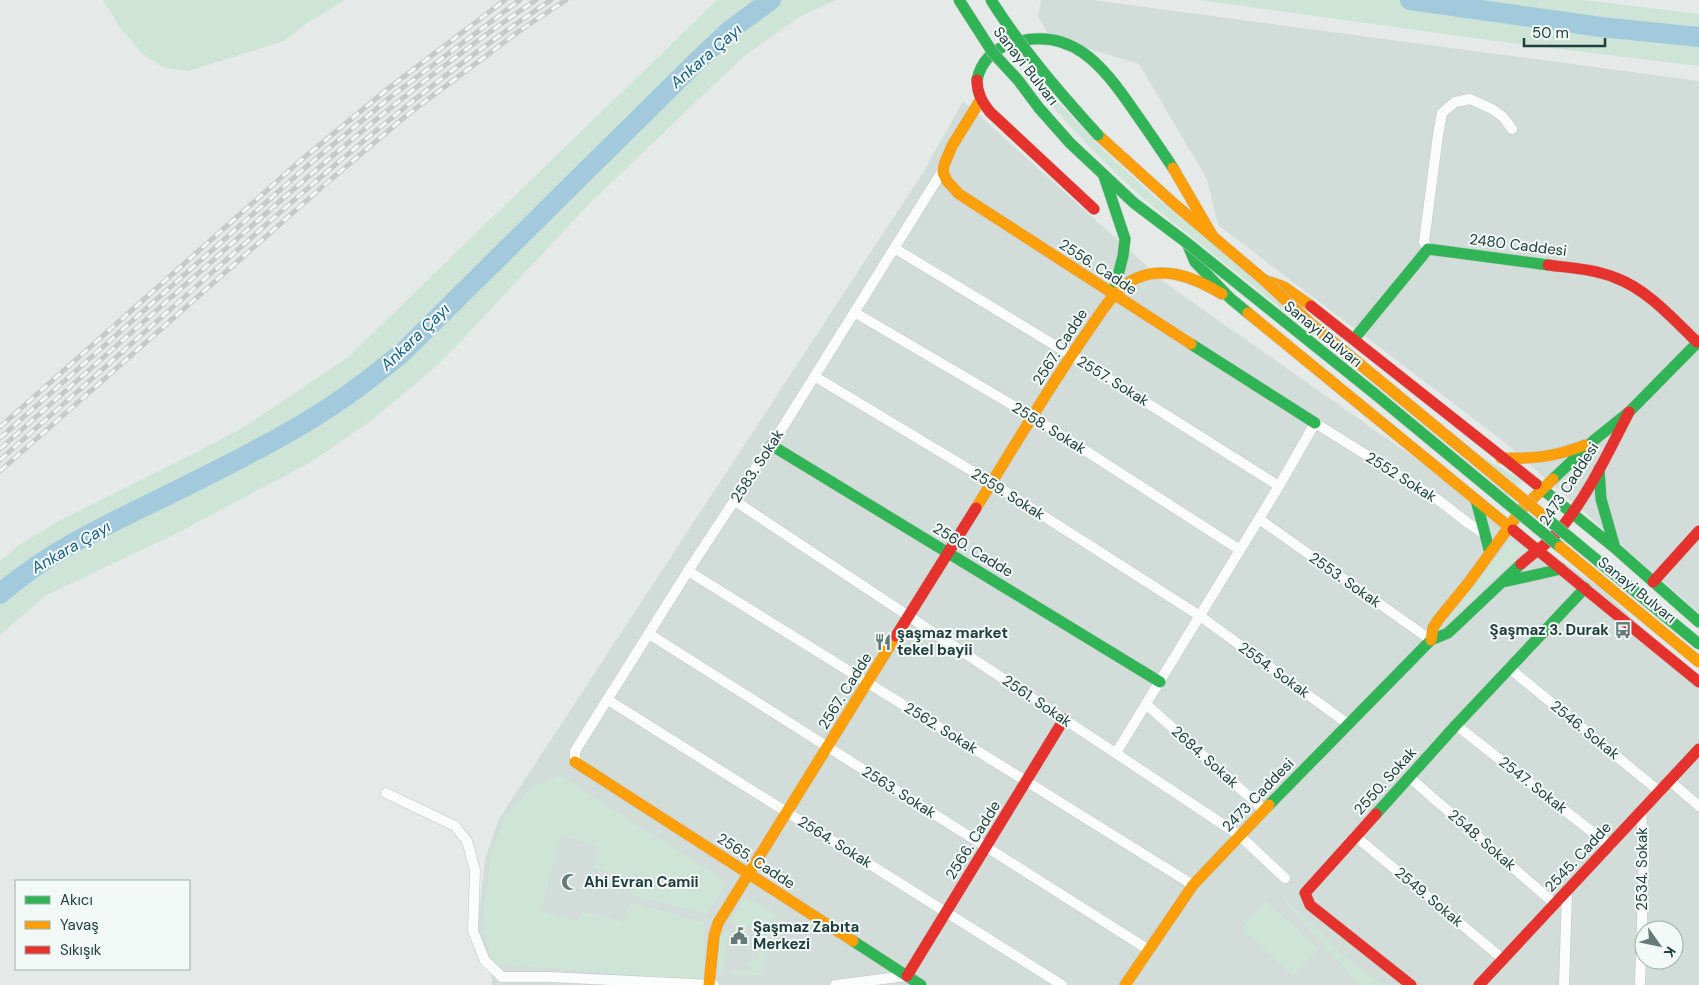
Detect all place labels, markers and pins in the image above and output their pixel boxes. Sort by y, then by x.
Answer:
place label: Şaşmaz 3. Durak [1490,620,1609,640]
bus stop icon: Şaşmaz 3. Durak [1613,620,1633,640]
place label: şaşmaz market tekel bayii [897,623,1008,660]
restaurant icon: şaşmaz market tekel bayii [873,632,893,652]
mosque icon: Ahi Evran Camii [560,872,580,892]
place label: Ahi Evran Camii [584,872,699,892]
place label: Şaşmaz Zabıta Merkezi [753,917,859,954]
public building icon: Şaşmaz Zabıta Merkezi [729,926,749,946]

